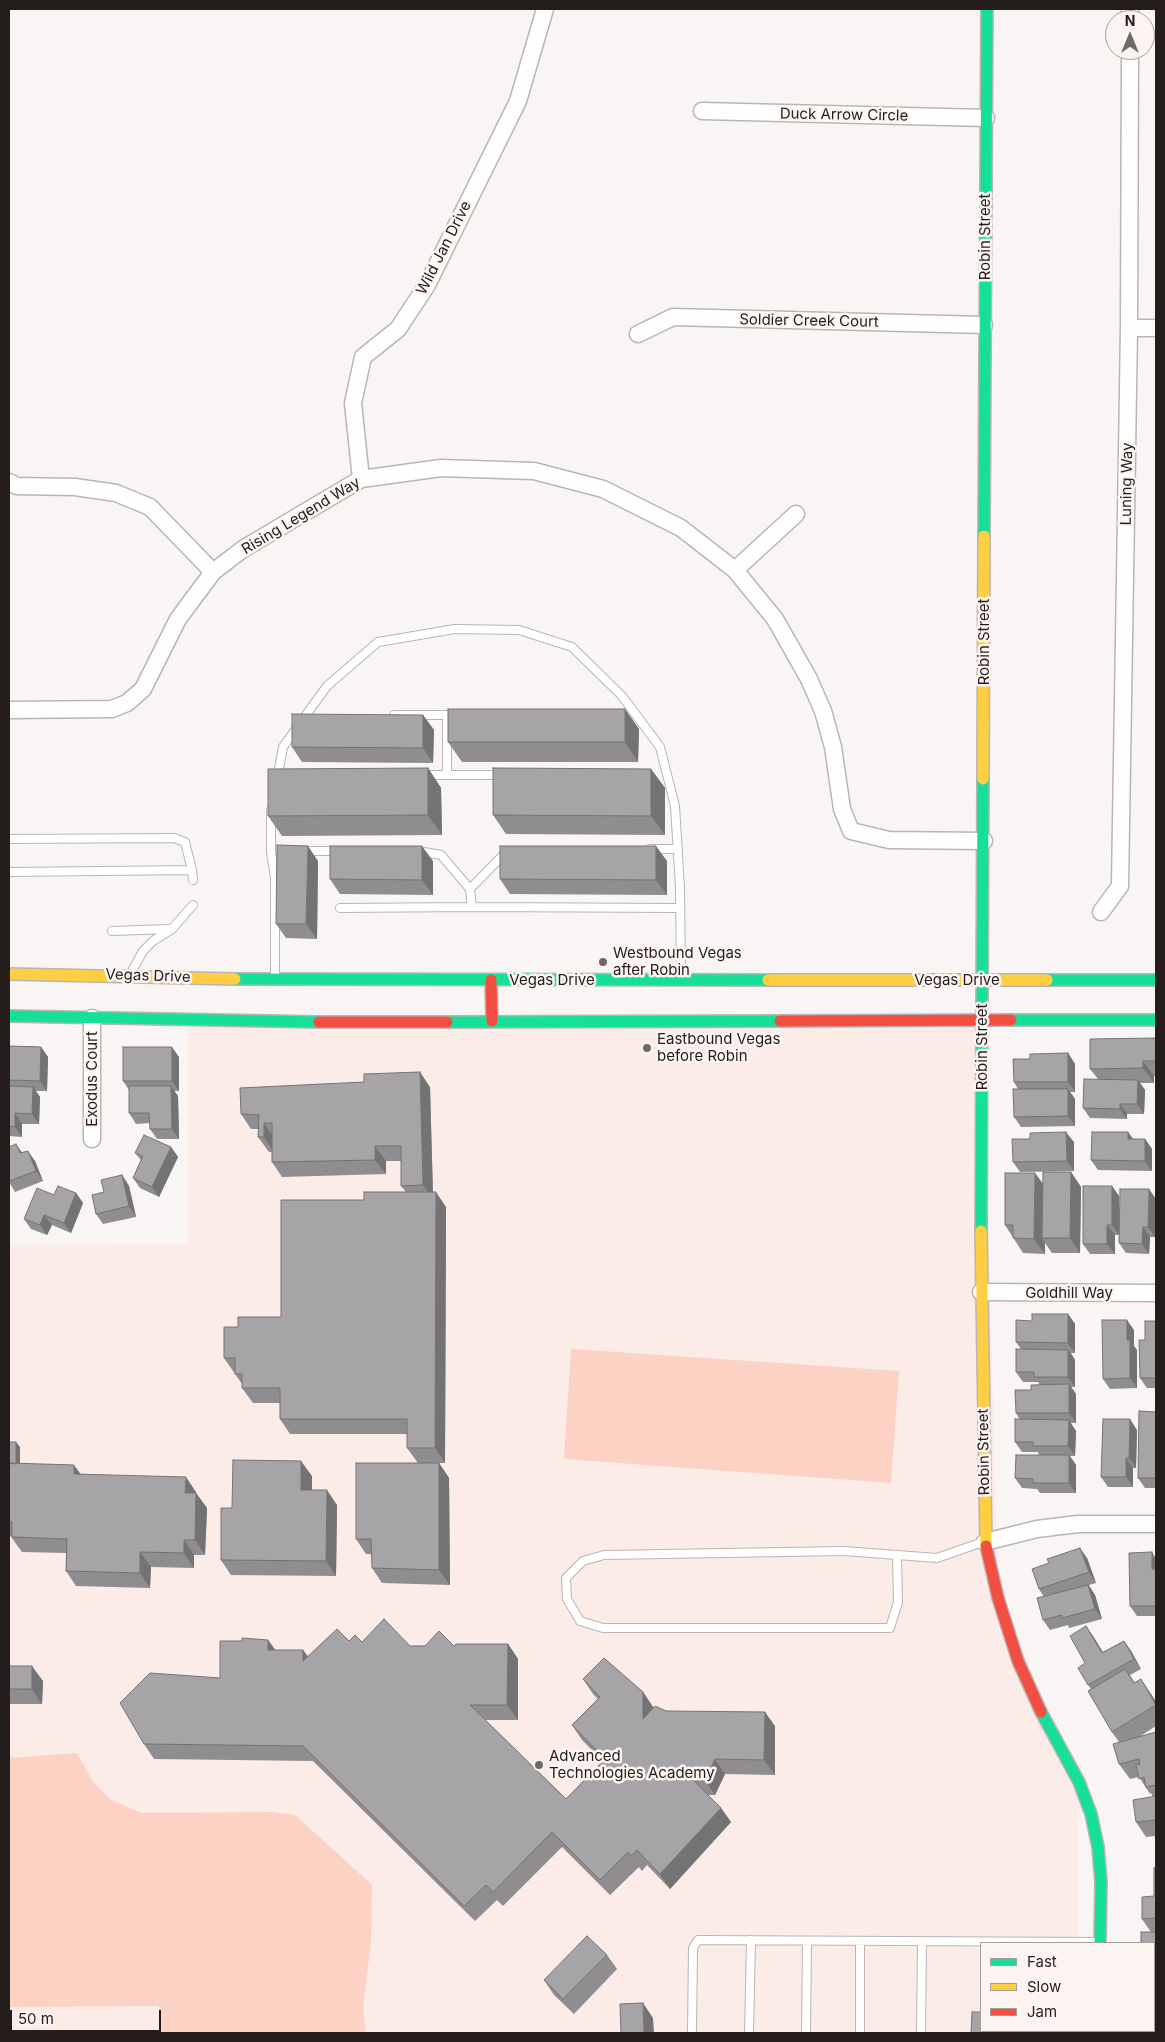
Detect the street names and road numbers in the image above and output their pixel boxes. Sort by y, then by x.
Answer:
street label: Duck Arrow Circle [780,105,908,125]
street label: Robin Street [976,194,994,280]
street label: Wild Jan Drive [413,198,475,298]
street label: Soldier Creek Court [739,311,879,331]
street label: Luning Way [1117,442,1137,526]
street label: Rising Legend Way [238,473,364,559]
street label: Robin Street [975,599,993,685]
street label: Vegas Drive [105,966,191,986]
street label: Vegas Drive [509,971,595,989]
street label: Vegas Drive [914,971,1000,989]
street label: Robin Street [973,1004,991,1090]
street label: Exodus Court [83,1031,101,1127]
street label: Goldhill Way [1025,1284,1113,1302]
street label: Robin Street [974,1409,994,1495]

